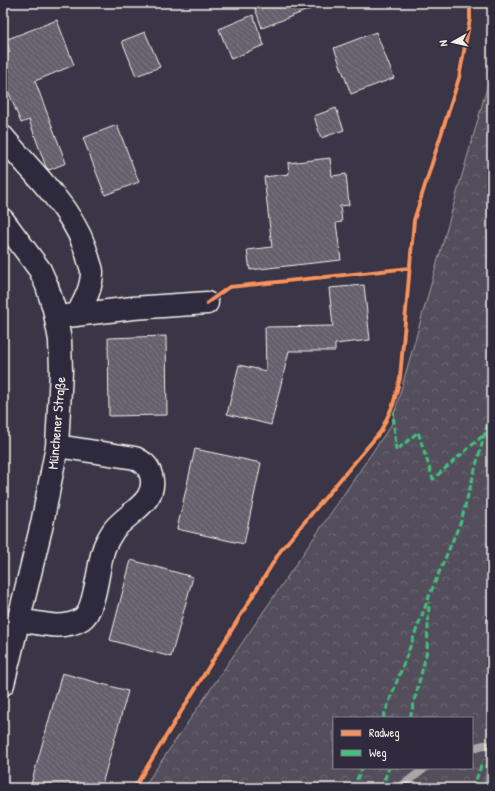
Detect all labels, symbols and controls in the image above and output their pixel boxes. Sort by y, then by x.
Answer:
north arrow [433,22,473,62]
text: N [436,39,450,47]
street label: Münchener Straße [42,376,71,470]
legend [333,717,473,769]
text: Radweg [369,724,400,741]
text: Weg [369,744,387,761]

